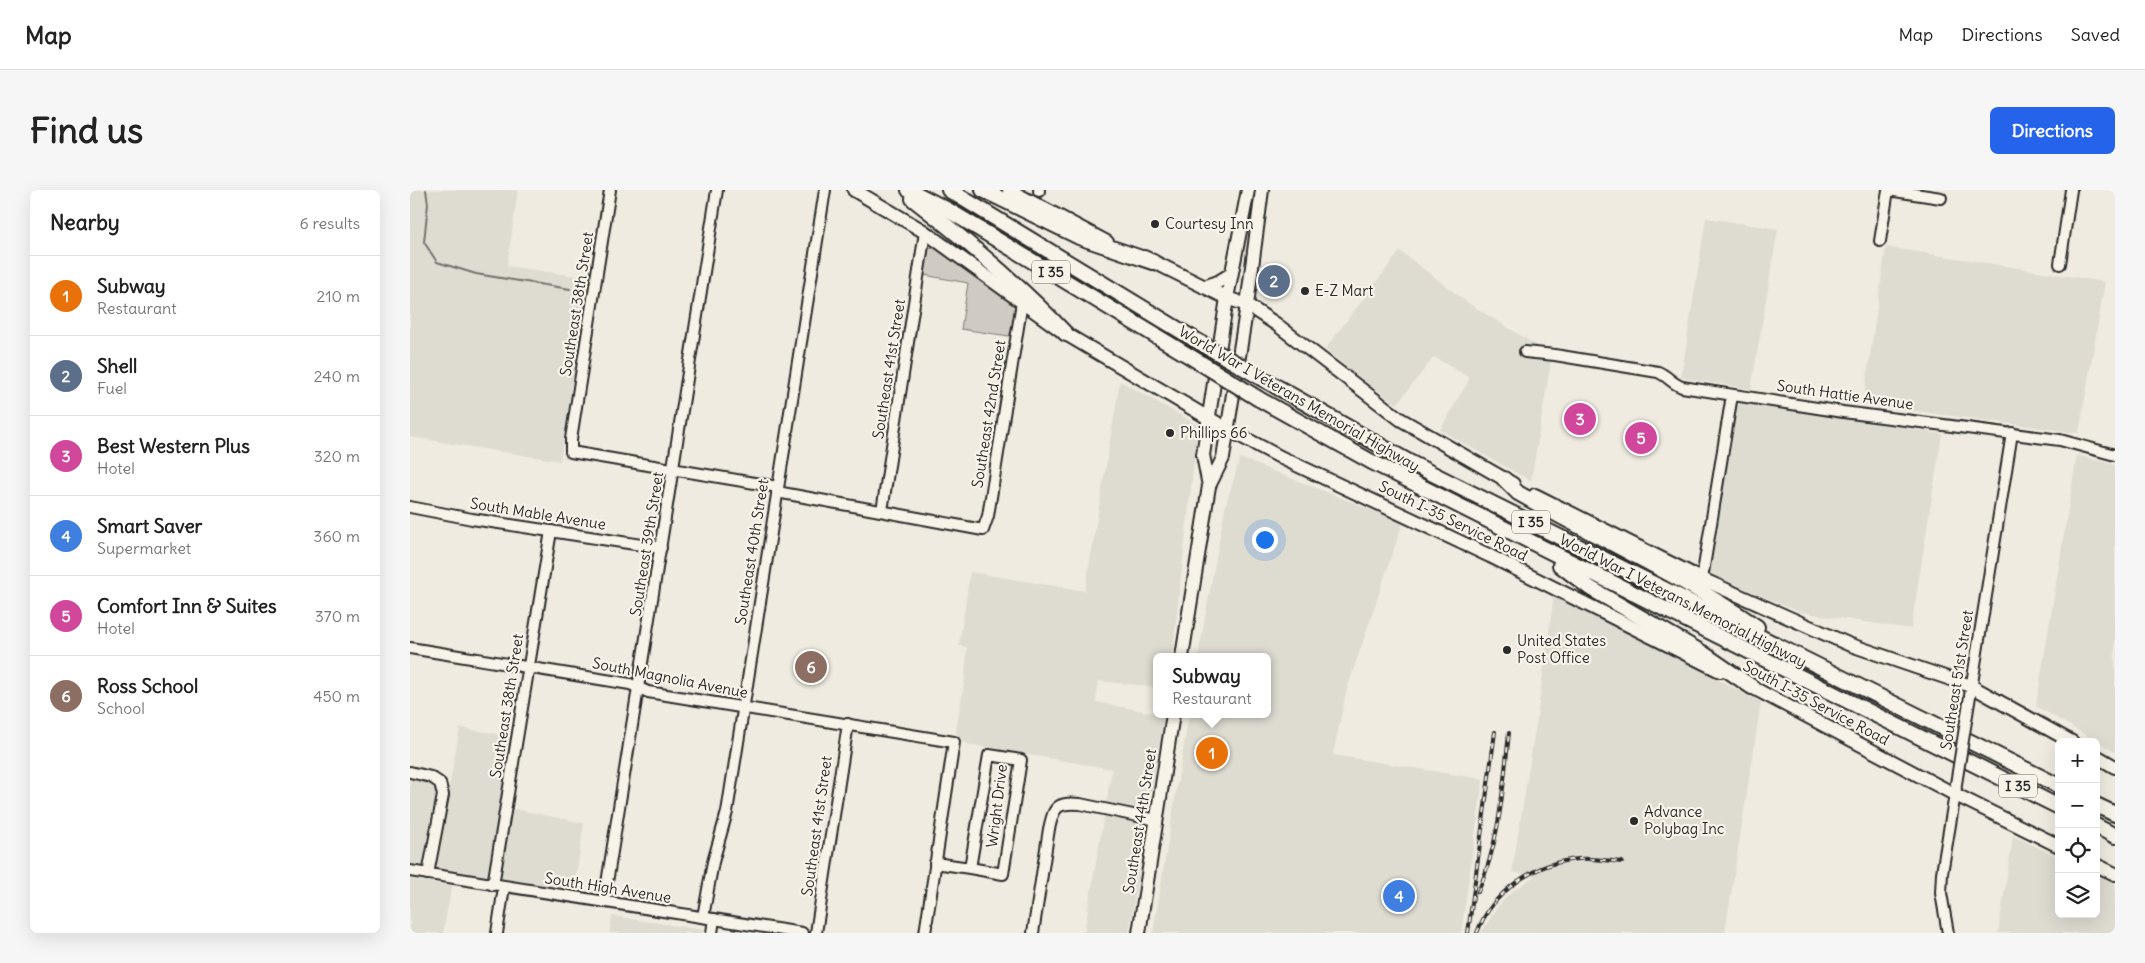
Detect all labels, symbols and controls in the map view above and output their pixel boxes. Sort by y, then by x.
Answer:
text: Map [25,20,72,50]
text: Map [1898,23,1933,46]
text: Directions [1961,23,2043,46]
text: Saved [2071,23,2120,46]
button: Directions [1990,107,2115,154]
text: Find us [30,108,143,152]
text: Nearby [50,209,120,236]
text: 6 results [299,213,360,233]
place label: Courtesy Inn [1165,214,1254,233]
marker: Courtesy Inn [1149,218,1161,230]
street label: Southeast 38th Street [556,230,597,377]
road number: I 35 [1032,260,1070,284]
pin: 2 [1258,262,1290,300]
text: Subway [97,274,166,298]
place label: E-Z Mart [1315,281,1373,300]
marker: E-Z Mart [1299,285,1311,297]
text: 1 [63,286,69,306]
text: 210 m [317,286,360,306]
text: Restaurant [97,298,177,318]
street label: Southeast 41st Street [868,298,909,440]
street label: World War I Veterans Memorial Highway [1175,322,1423,476]
street label: Southeast 42nd Street [967,339,1010,489]
text: Shell [97,354,137,378]
text: 2 [62,366,70,386]
text: 240 m [314,366,360,386]
street label: South Hattie Avenue [1776,376,1915,413]
text: Fuel [97,378,127,398]
pin: 3 [1564,400,1596,438]
pin: 5 [1625,419,1657,457]
place label: Phillips 66 [1180,423,1247,442]
marker: Phillips 66 [1164,427,1176,439]
text: Best Western Plus [97,434,250,458]
text: 3 [61,446,71,466]
text: 320 m [314,446,360,466]
text: Hotel [97,458,135,478]
street label: Southeast 39th Street [626,470,667,617]
street label: South I-35 Service Road [1376,476,1531,565]
street label: Southeast 40th Street [731,478,772,626]
street label: South Mable Avenue [469,493,607,534]
road number: I 35 [1512,511,1550,534]
text: Smart Saver [97,514,202,538]
text: 4 [61,526,71,546]
text: 360 m [313,526,360,546]
your location [1252,527,1278,553]
street label: World War I Veterans Memorial Highway [1556,530,1810,671]
text: Supermarket [97,538,191,558]
text: Comfort Inn & Suites [97,594,277,618]
text: 5 [61,606,71,626]
text: 370 m [315,606,360,626]
street label: Southeast 51st Street [1936,609,1977,751]
text: Hotel [97,618,135,638]
place label: United States Post Office [1517,631,1606,667]
street label: Southeast 38th Street [486,632,527,779]
marker: United States Post Office [1501,644,1513,656]
pin: 6 [795,648,827,686]
street label: South Magnolia Avenue [591,653,749,702]
popup [1153,653,1271,718]
street label: South I-35 Service Road [1740,656,1893,749]
text: Subway [1172,664,1241,688]
text: Ross School [97,674,198,698]
text: 6 [61,686,71,706]
text: 450 m [313,686,360,706]
text: Restaurant [1172,688,1252,708]
text: School [97,698,145,718]
pin: 1 [1196,734,1228,772]
map controls [2055,738,2100,918]
button: + [2055,738,2100,783]
street label: Southeast 44th Street [1119,747,1160,895]
street label: Southeast 41st Street [797,755,836,897]
street label: Wright Drive [982,763,1011,849]
road number: I 35 [1999,774,2037,798]
button: − [2055,783,2100,828]
place label: Advance Polybag Inc [1644,802,1725,838]
marker: Advance Polybag Inc [1628,815,1640,827]
button: locate [2055,828,2100,873]
street label: South High Avenue [543,868,673,907]
button: layers [2055,873,2100,918]
pin: 4 [1383,877,1415,915]

